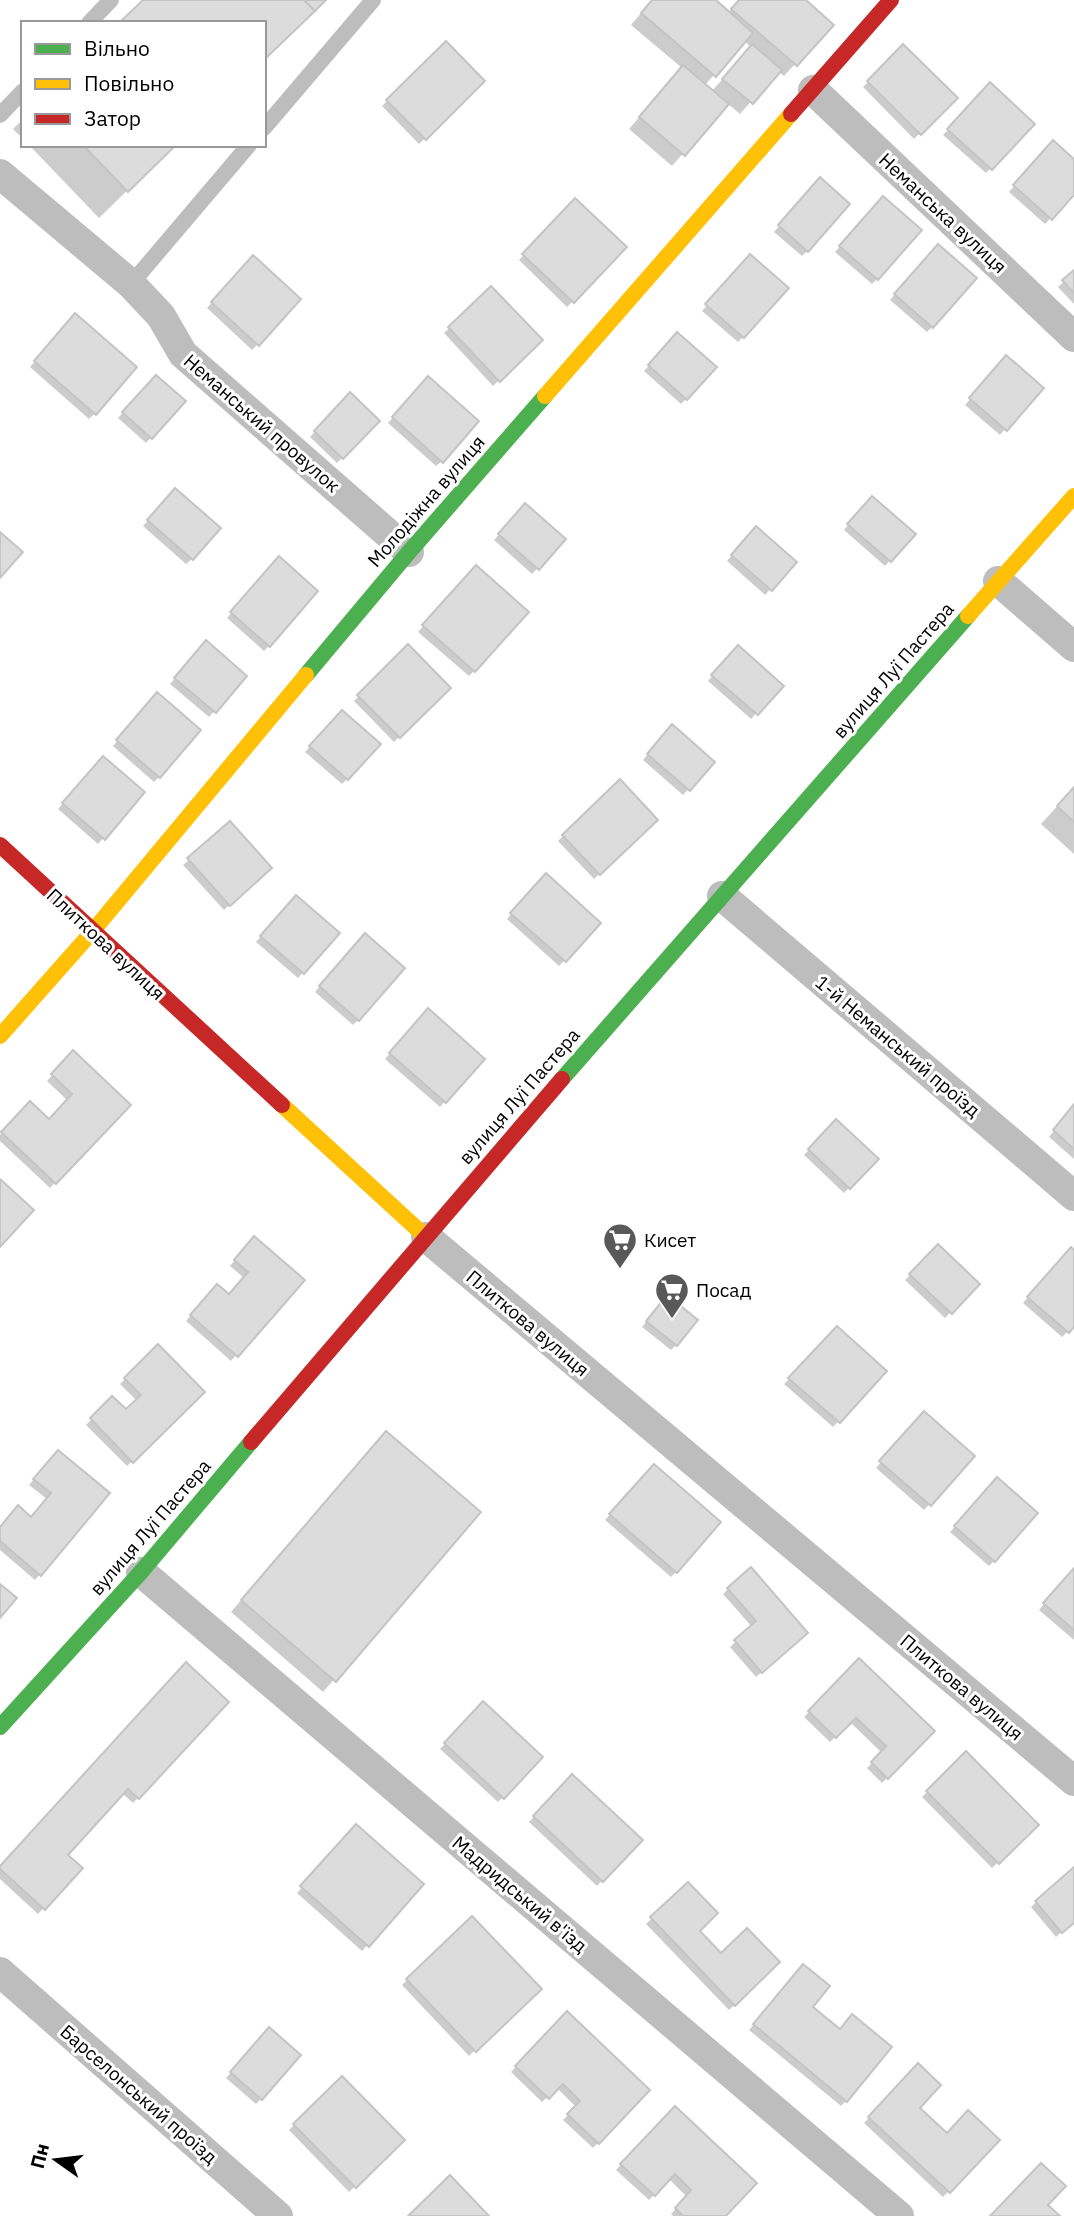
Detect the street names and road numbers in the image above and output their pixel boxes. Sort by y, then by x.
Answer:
street label: Неманська вулиця [874,148,1012,278]
street label: Неманський провулок [179,349,345,497]
street label: Молодіжна вулиця [362,430,490,572]
street label: вулиця Луї Пастера [827,597,959,743]
street label: Плиткова вулиця [42,883,170,1005]
street label: 1-й Неманський проїзд [811,970,985,1122]
street label: вулиця Луї Пастера [453,1023,585,1169]
street label: Плиткова вулиця [462,1265,594,1381]
street label: вулиця Луї Пастера [84,1454,216,1600]
street label: Плиткова вулиця [896,1629,1028,1745]
street label: Мадридський в'їзд [448,1830,592,1958]
street label: Барселонський проїзд [55,2019,223,2169]

